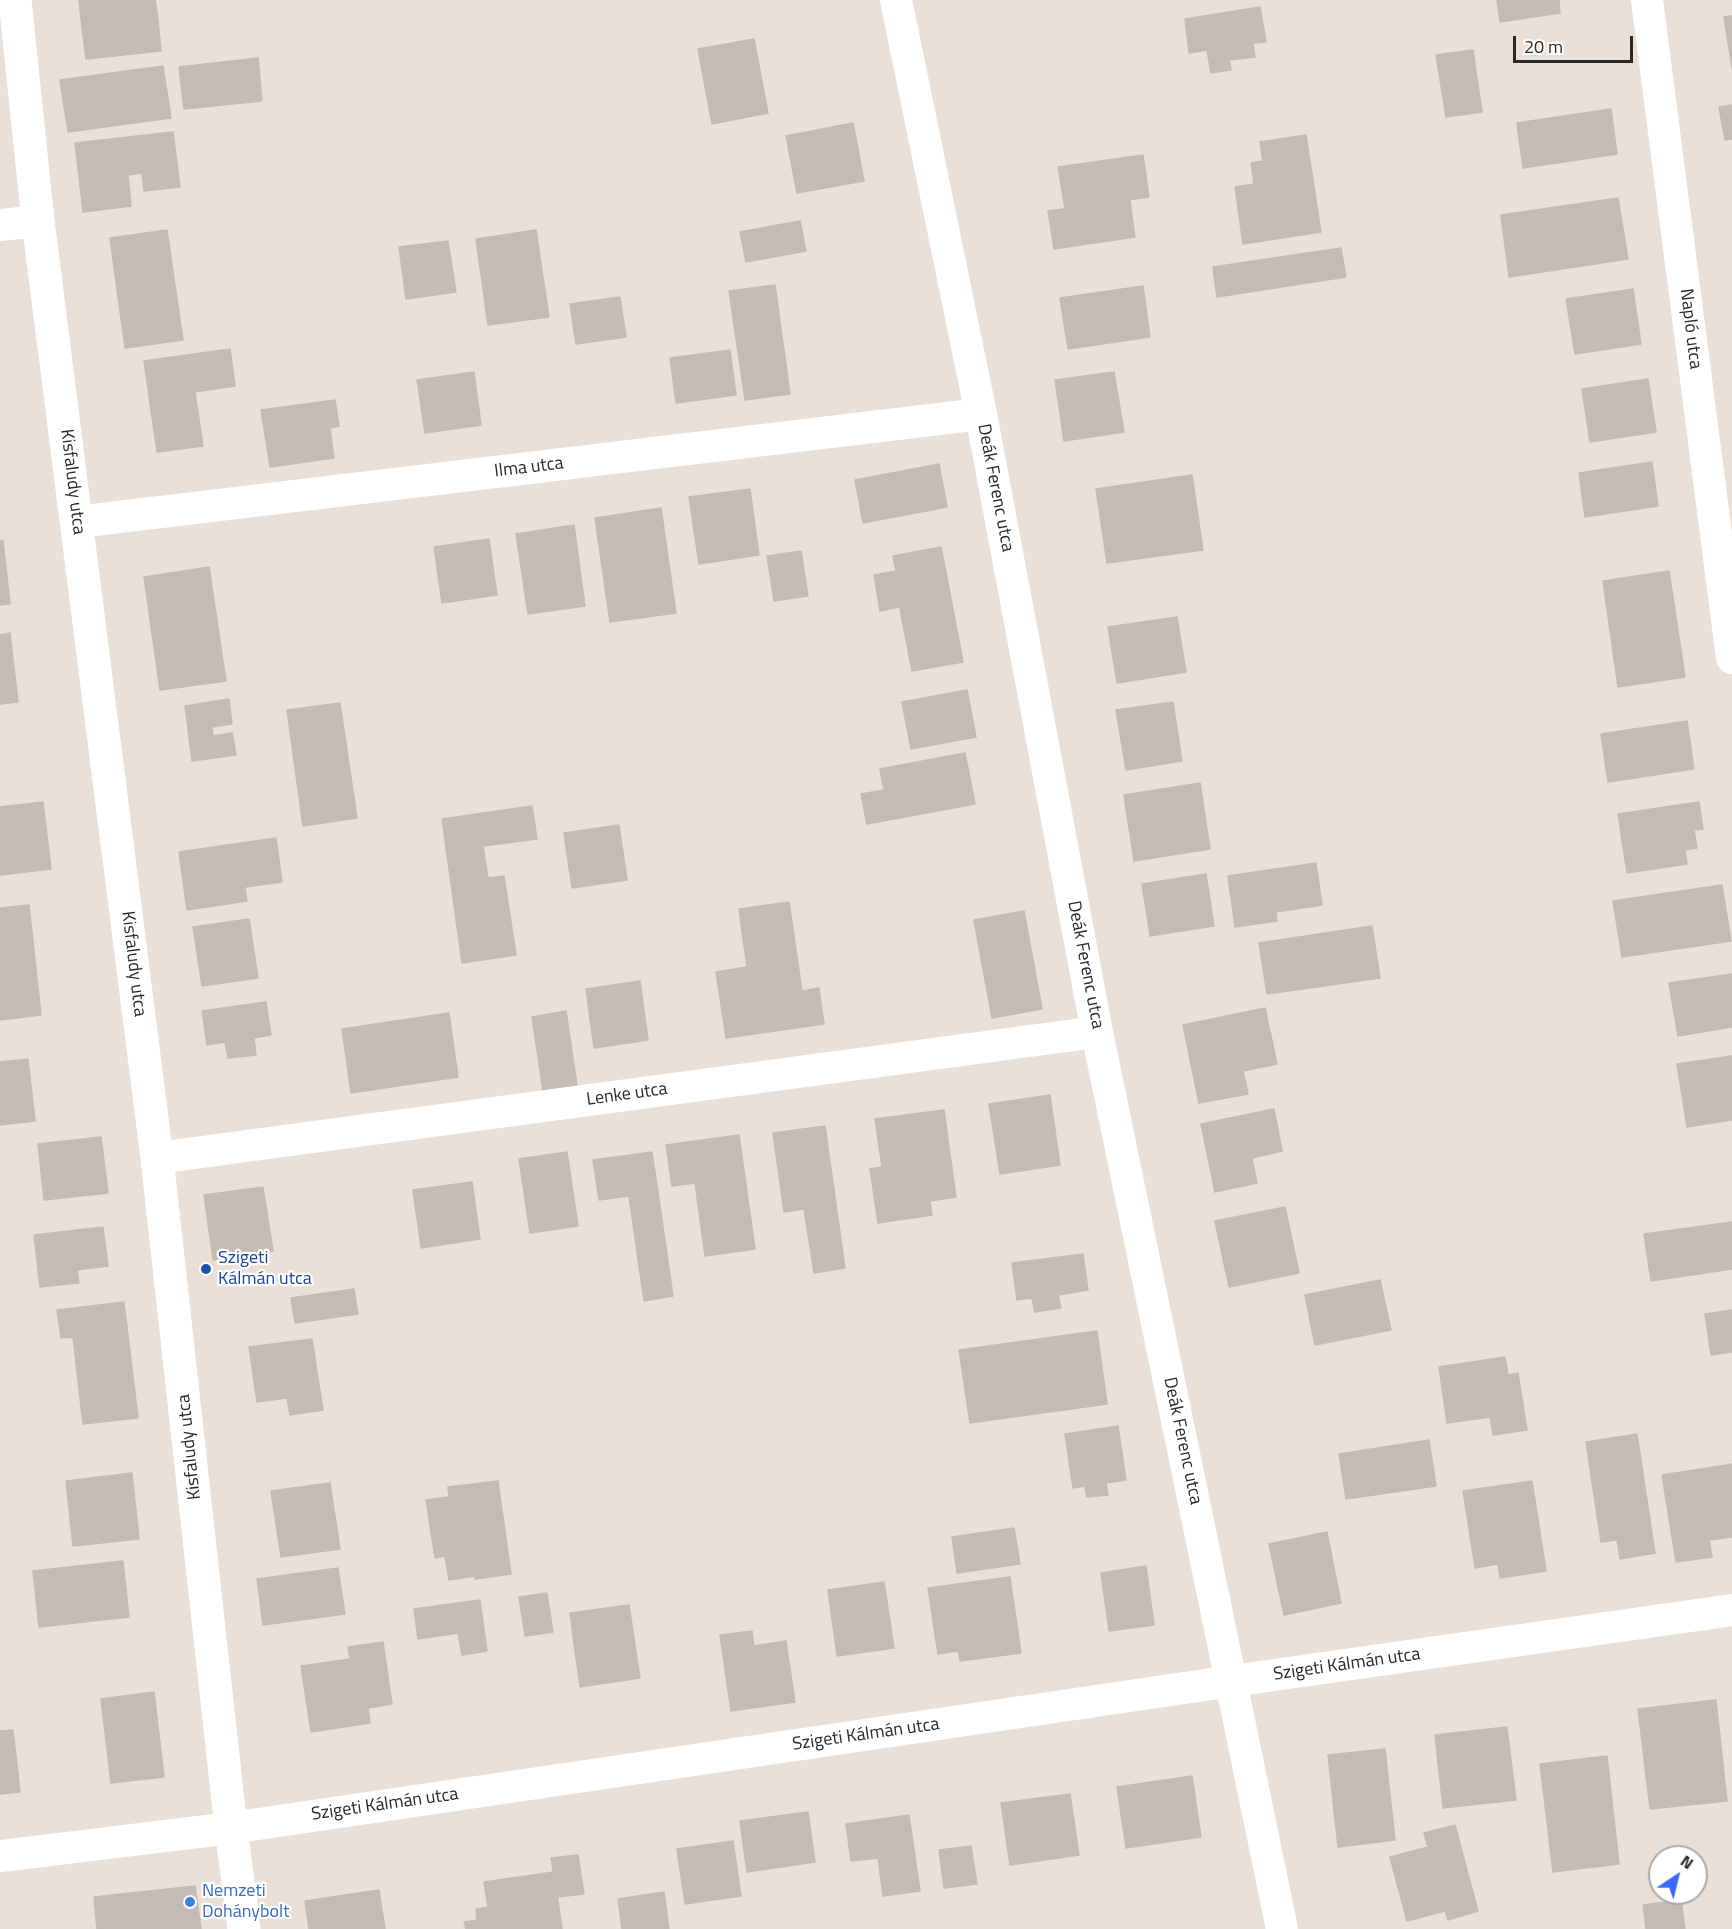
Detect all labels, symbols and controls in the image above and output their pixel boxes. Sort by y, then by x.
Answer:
scale bar [1516,24,1636,62]
text: 20 m [1524,33,1563,60]
street label: Napló utca [1674,287,1706,371]
street label: Deák Ferenc utca [972,422,1018,554]
street label: Kisfaludy utca [55,428,89,536]
street label: Ilma utca [493,453,565,483]
street label: Deák Ferenc utca [1062,899,1108,1031]
street label: Kisfaludy utca [116,910,150,1018]
street label: Lenke utca [585,1079,669,1111]
place label: Szigeti Kálmán utca [218,1248,312,1290]
marker: Szigeti Kálmán utca [199,1262,213,1276]
street label: Deák Ferenc utca [1158,1375,1206,1507]
street label: Kisfaludy utca [174,1393,206,1501]
street label: Szigeti Kálmán utca [1272,1644,1422,1686]
street label: Szigeti Kálmán utca [791,1714,941,1756]
street label: Szigeti Kálmán utca [310,1784,460,1826]
north arrow [1648,1845,1708,1905]
text: N [1676,1849,1699,1875]
place label: Nemzeti Dohánybolt [202,1881,289,1924]
marker: Nemzeti Dohánybolt [183,1895,197,1909]

